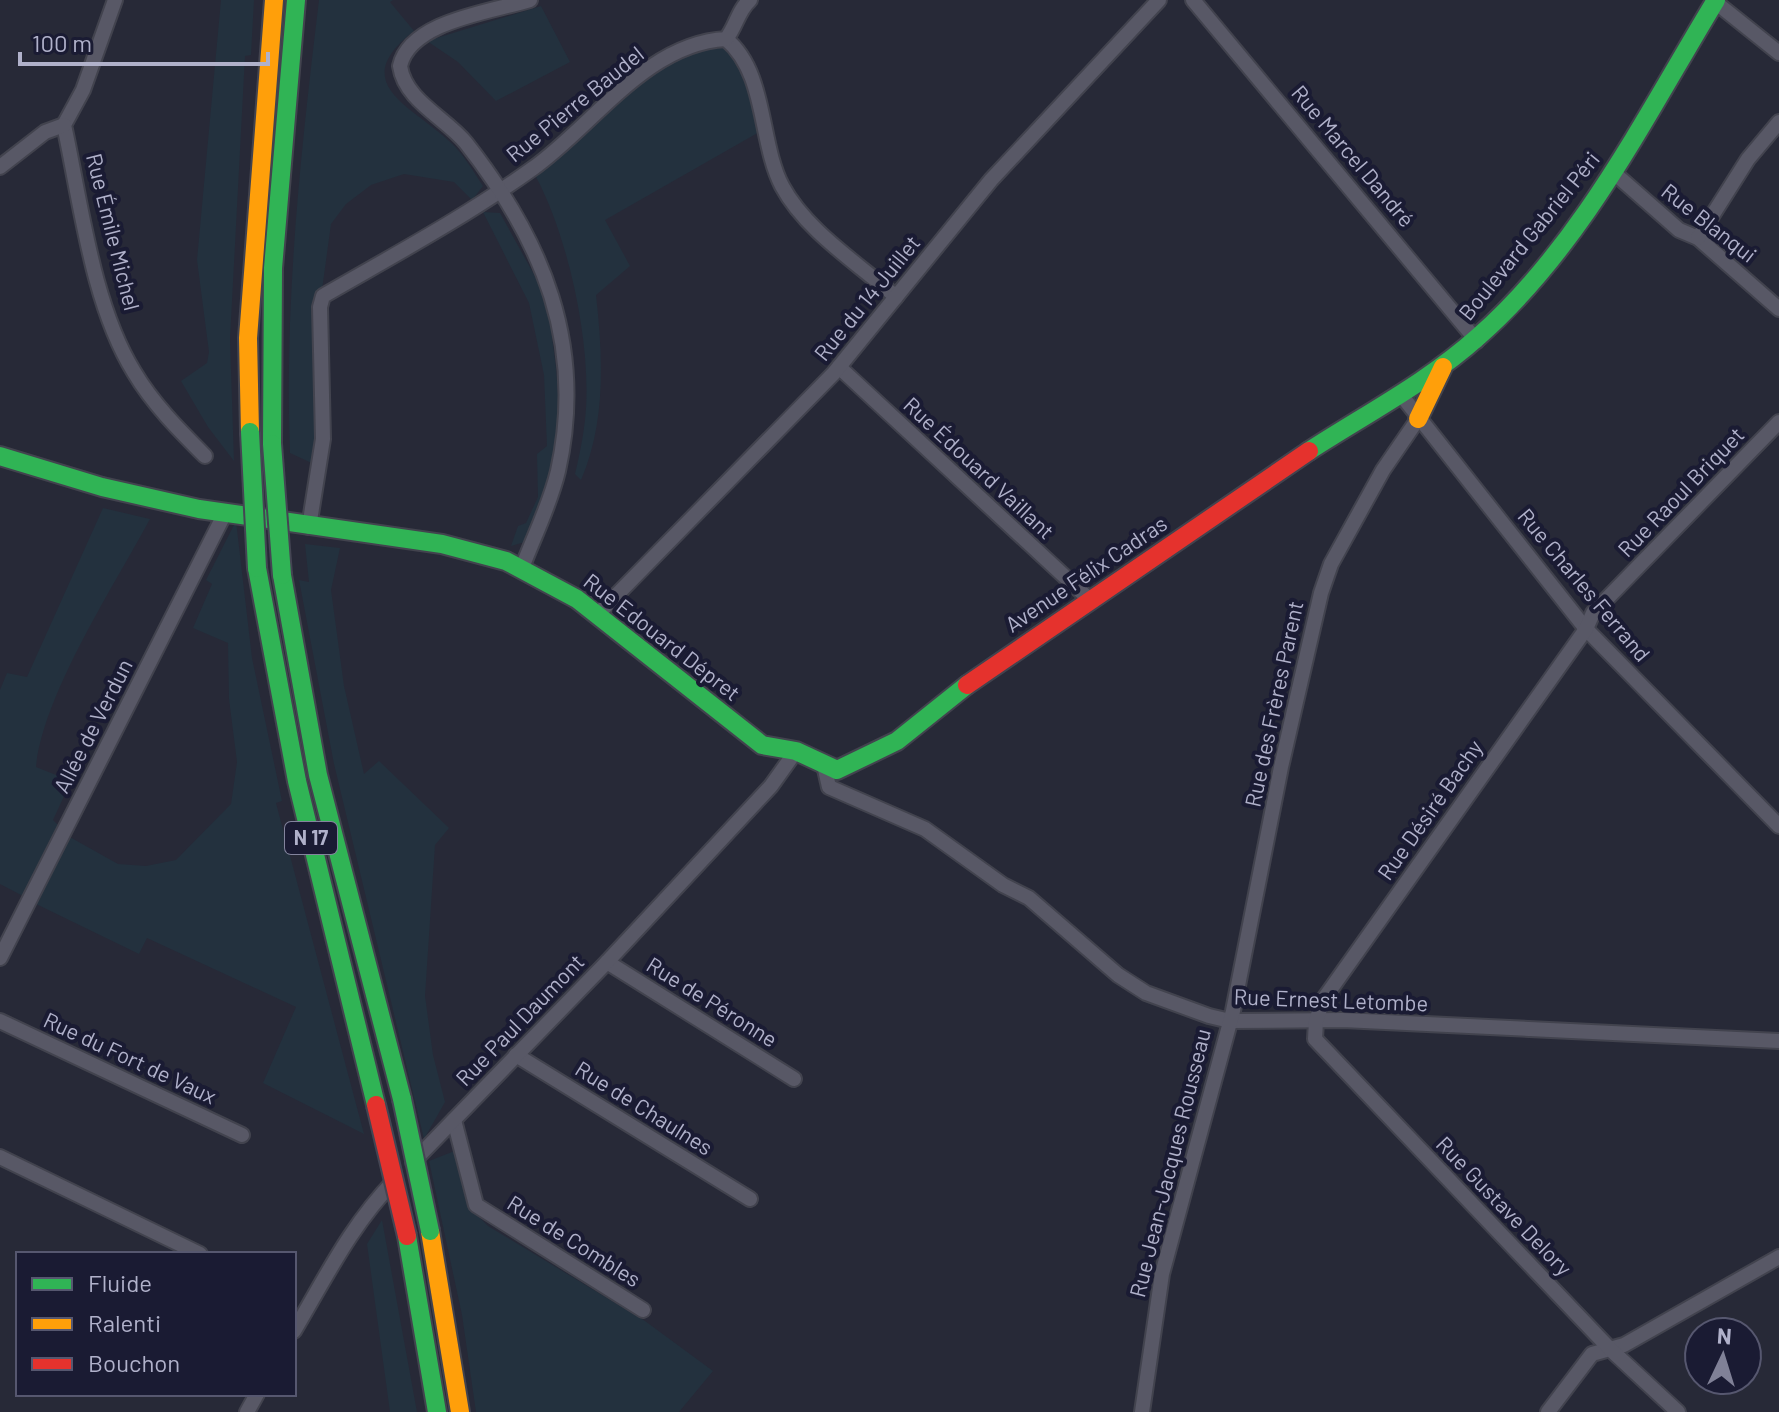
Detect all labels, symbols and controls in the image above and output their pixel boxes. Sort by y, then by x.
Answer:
scale bar [20,16,268,66]
text: 100 m [32,28,92,57]
street label: Rue Pierre Baudel [500,40,648,167]
street label: Rue Marcel Dandré [1287,79,1421,231]
street label: Boulevard Gabriel Péri [1452,146,1604,325]
street label: Rue Émile Michel [82,151,146,313]
street label: Rue Blanqui [1657,177,1762,267]
street label: Rue du 14 Juillet [808,230,925,365]
street label: Rue Édouard Vaillant [899,391,1060,544]
street label: Rue Raoul Briquet [1612,421,1749,562]
street label: Rue Charles Ferrand [1513,503,1656,666]
street label: Avenue Félix Cadras [1000,509,1171,637]
street label: Rue Edouard Dépret [579,567,746,705]
street label: Rue des Frères Parent [1238,598,1308,809]
street label: Allée de Verdun [47,654,137,797]
street label: Rue Désiré Bachy [1371,734,1487,884]
road number: N 17 [285,822,337,854]
street label: Rue Paul Daumont [450,948,589,1091]
street label: Rue de Péronne [642,951,783,1052]
street label: Rue Ernest Letombe [1233,983,1429,1015]
street label: Rue du Fort de Vaux [40,1006,221,1108]
street label: Rue Jean-Jacques Rousseau [1123,1026,1215,1300]
street label: Rue de Chaulnes [571,1055,718,1160]
street label: Rue Gustave Delory [1432,1130,1578,1280]
street label: Rue de Combles [503,1189,646,1292]
legend [16,1252,296,1396]
text: Fluide [88,1268,152,1297]
text: Ralenti [88,1308,161,1337]
north arrow [1683,1316,1763,1396]
text: N [1716,1322,1733,1349]
text: Bouchon [88,1348,180,1377]

